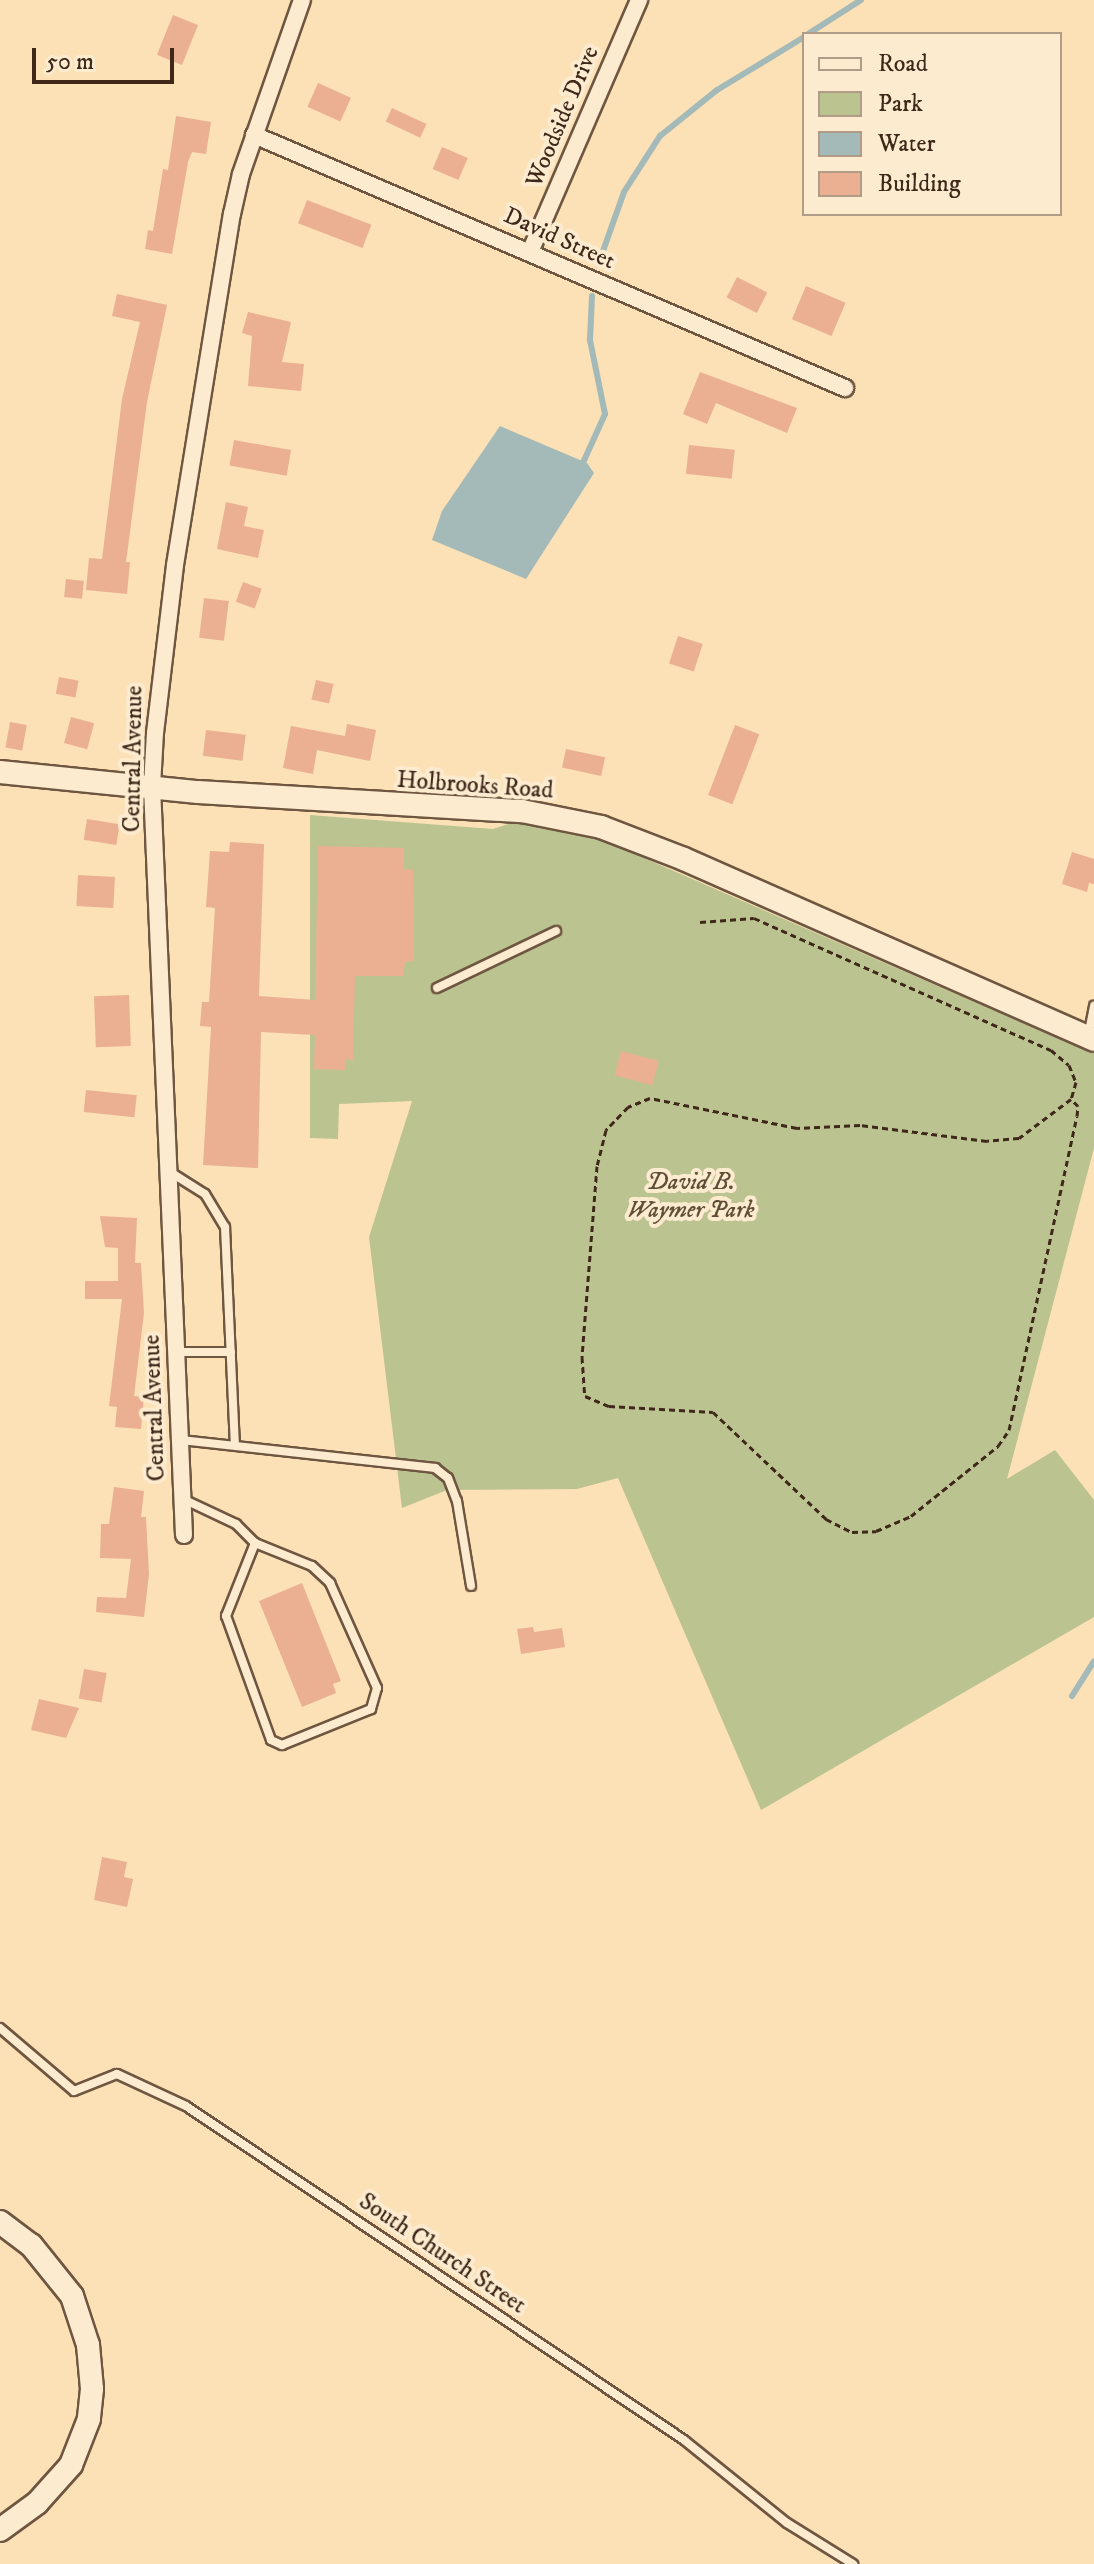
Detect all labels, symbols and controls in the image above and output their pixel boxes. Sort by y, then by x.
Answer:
scale bar [36,32,178,82]
legend [802,32,1062,216]
street label: Woodside Drive [520,42,606,192]
text: 50 m [46,47,94,77]
text: Road [878,49,928,79]
text: Park [878,89,923,119]
text: Water [878,129,935,159]
text: Building [878,169,961,199]
street label: David Street [499,202,619,276]
street label: Central Avenue [118,685,150,833]
street label: Holbrooks Road [396,766,554,806]
park label: David B. Waymer Park [627,1169,755,1225]
street label: Central Avenue [138,1334,172,1482]
street label: South Church Street [353,2188,531,2320]

